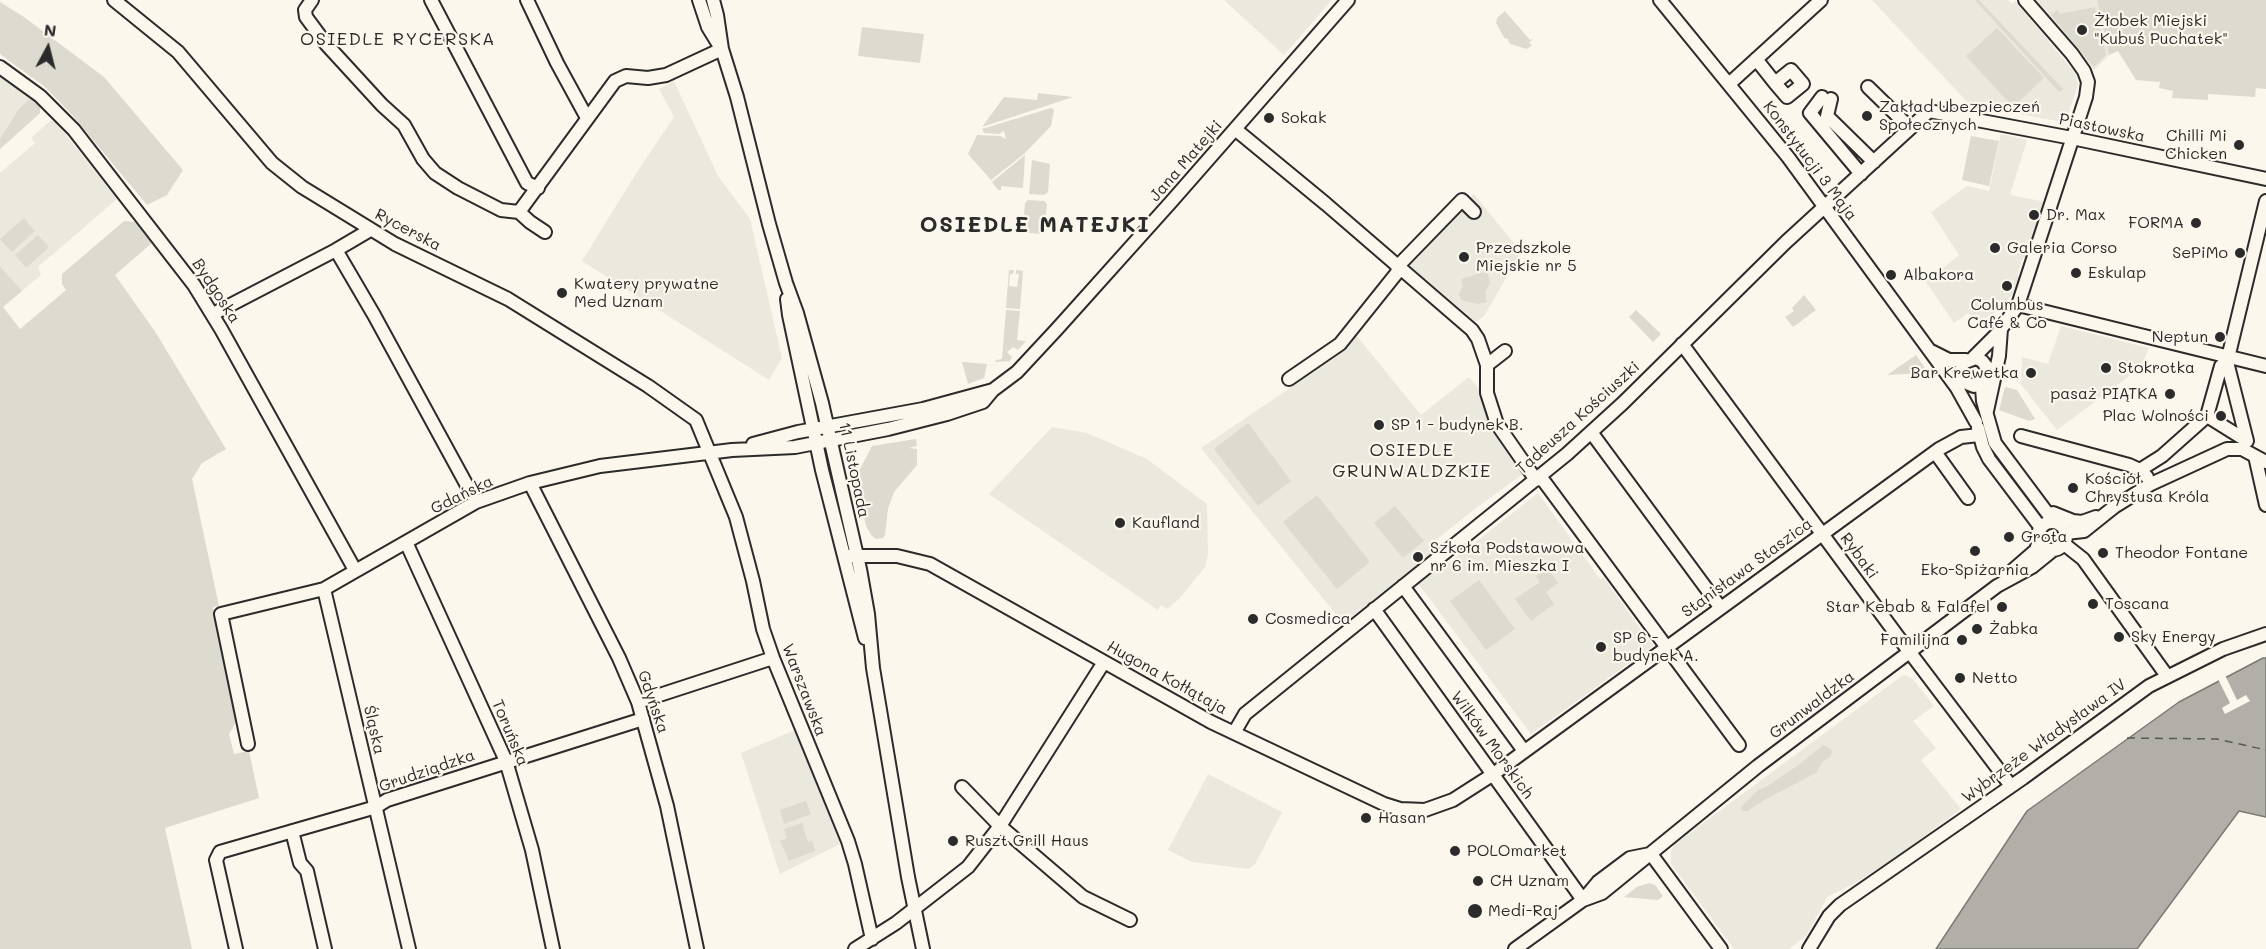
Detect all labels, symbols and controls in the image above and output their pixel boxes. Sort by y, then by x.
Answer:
place label: Żłobek Miejski "Kubuś Puchatek" [2094,11,2228,49]
north arrow [18,18,78,78]
text: N [43,18,58,41]
marker: Żłobek Miejski "Kubuś Puchatek" [2075,23,2089,37]
district label: OSIEDLE RYCERSKA [300,28,496,50]
place label: Zakład Ubezpieczeń Społecznych [1879,97,2040,135]
street label: Konstytucji 3 Maja [1759,98,1861,224]
place label: Sokak [1281,108,1326,128]
marker: Zakład Ubezpieczeń Społecznych [1860,109,1874,123]
street label: Piastowska [2057,110,2147,146]
marker: Sokak [1262,111,1276,125]
street label: Jana Matejki [1146,117,1226,205]
place label: Chilli Mi Chicken [2165,126,2227,164]
marker: Chilli Mi Chicken [2232,138,2246,152]
street label: Rycerska [372,205,444,255]
place label: Dr. Max [2046,205,2106,225]
marker: Dr. Max [2027,208,2041,222]
district label: OSIEDLE MATEJKI [920,212,1150,238]
place label: FORMA [2128,213,2184,233]
marker: FORMA [2189,216,2203,230]
place label: Przedszkole Miejskie nr 5 [1476,238,1576,276]
place label: Galeria Corso [2007,238,2117,258]
marker: Galeria Corso [1988,241,2002,255]
place label: SePiMo [2172,243,2228,263]
marker: SePiMo [2233,246,2247,260]
marker: Przedszkole Miejskie nr 5 [1457,250,1471,264]
street label: Bydgoska [188,255,244,327]
place label: Eskulap [2088,263,2146,283]
place label: Albakora [1903,265,1974,285]
marker: Eskulap [2069,266,2083,280]
marker: Albakora [1884,268,1898,282]
place label: Kwatery prywatne Med Uznam [574,274,719,312]
marker: Columbus Café & Co [2000,279,2014,293]
marker: Kwatery prywatne Med Uznam [555,286,569,300]
place label: Columbus Café & Co [1967,295,2047,333]
place label: Neptun [2152,327,2208,347]
marker: Neptun [2213,330,2227,344]
street label: Tadeusza Kościuszki [1512,357,1644,479]
place label: Stokrotka [2118,358,2195,378]
marker: Stokrotka [2099,361,2113,375]
place label: Bar Krewetka [1910,363,2019,383]
marker: Bar Krewetka [2024,366,2038,380]
place label: pasaż PIĄTKA [2050,384,2158,404]
marker: pasaż PIĄTKA [2163,387,2177,401]
place label: Plac Wolności [2103,406,2209,426]
marker: Plac Wolności [2214,409,2228,423]
place label: SP 1 - budynek B. [1391,415,1524,435]
marker: SP 1 - budynek B. [1372,418,1386,432]
street label: 11 Listopada [835,421,873,519]
district label: OSIEDLE GRUNWALDZKIE [1332,439,1492,482]
place label: Kościół Chrystusa Króla [2085,469,2209,507]
street label: Gdańska [428,472,496,518]
marker: Kościół Chrystusa Króla [2066,481,2080,495]
place label: Kaufland [1132,513,1200,533]
street label: Stanisława Staszica [1678,514,1816,622]
marker: Kaufland [1113,516,1127,530]
place label: Grota [2021,527,2067,547]
street label: Rybaki [1836,529,1882,583]
marker: Grota [2002,530,2016,544]
place label: Szkoła Podstawowa nr 6 im. Mieszka I [1430,538,1584,576]
place label: Theodor Fontane [2115,543,2248,563]
marker: Eko-Spiżarnia [1968,544,1982,558]
marker: Theodor Fontane [2096,546,2110,560]
marker: Szkoła Podstawowa nr 6 im. Mieszka I [1411,550,1425,564]
place label: Eko-Spiżarnia [1921,560,2029,580]
place label: Toscana [2105,594,2169,614]
place label: Star Kebab & Falafel [1826,597,1990,617]
marker: Toscana [2086,597,2100,611]
marker: Star Kebab & Falafel [1995,600,2009,614]
place label: Cosmedica [1265,609,1351,629]
marker: Cosmedica [1246,612,1260,626]
place label: Żabka [1989,619,2038,639]
marker: Żabka [1970,622,1984,636]
place label: Sky Energy [2131,627,2216,647]
place label: SP 6 - budynek A. [1613,628,1699,666]
place label: Familijna [1880,630,1950,650]
marker: Sky Energy [2112,630,2126,644]
marker: Familijna [1955,633,1969,647]
street label: Hugona Kołłątaja [1104,637,1230,719]
marker: SP 6 - budynek A. [1594,640,1608,654]
street label: Warszawska [778,641,830,739]
street label: Grunwaldzka [1766,667,1858,743]
street label: Gdyńska [633,668,673,736]
place label: Netto [1972,668,2017,688]
marker: Netto [1953,671,1967,685]
street label: Wybrzeże Władysława IV [1958,675,2130,807]
street label: Wilków Morskich [1447,687,1537,803]
street label: Toruńska [487,697,533,769]
street label: Śląska [359,704,389,756]
street label: Grudziądzka [377,746,477,796]
place label: Hasan [1378,808,1426,828]
marker: Hasan [1359,811,1373,825]
place label: Ruszt Grill Haus [965,831,1089,851]
marker: Ruszt Grill Haus [946,834,960,848]
place label: POLOmarket [1467,841,1567,861]
marker: POLOmarket [1448,844,1462,858]
place label: CH Uznam [1490,871,1569,891]
marker: CH Uznam [1471,874,1485,888]
place label: Medi-Raj [1488,901,1558,921]
marker: Medi-Raj [1466,902,1484,920]

